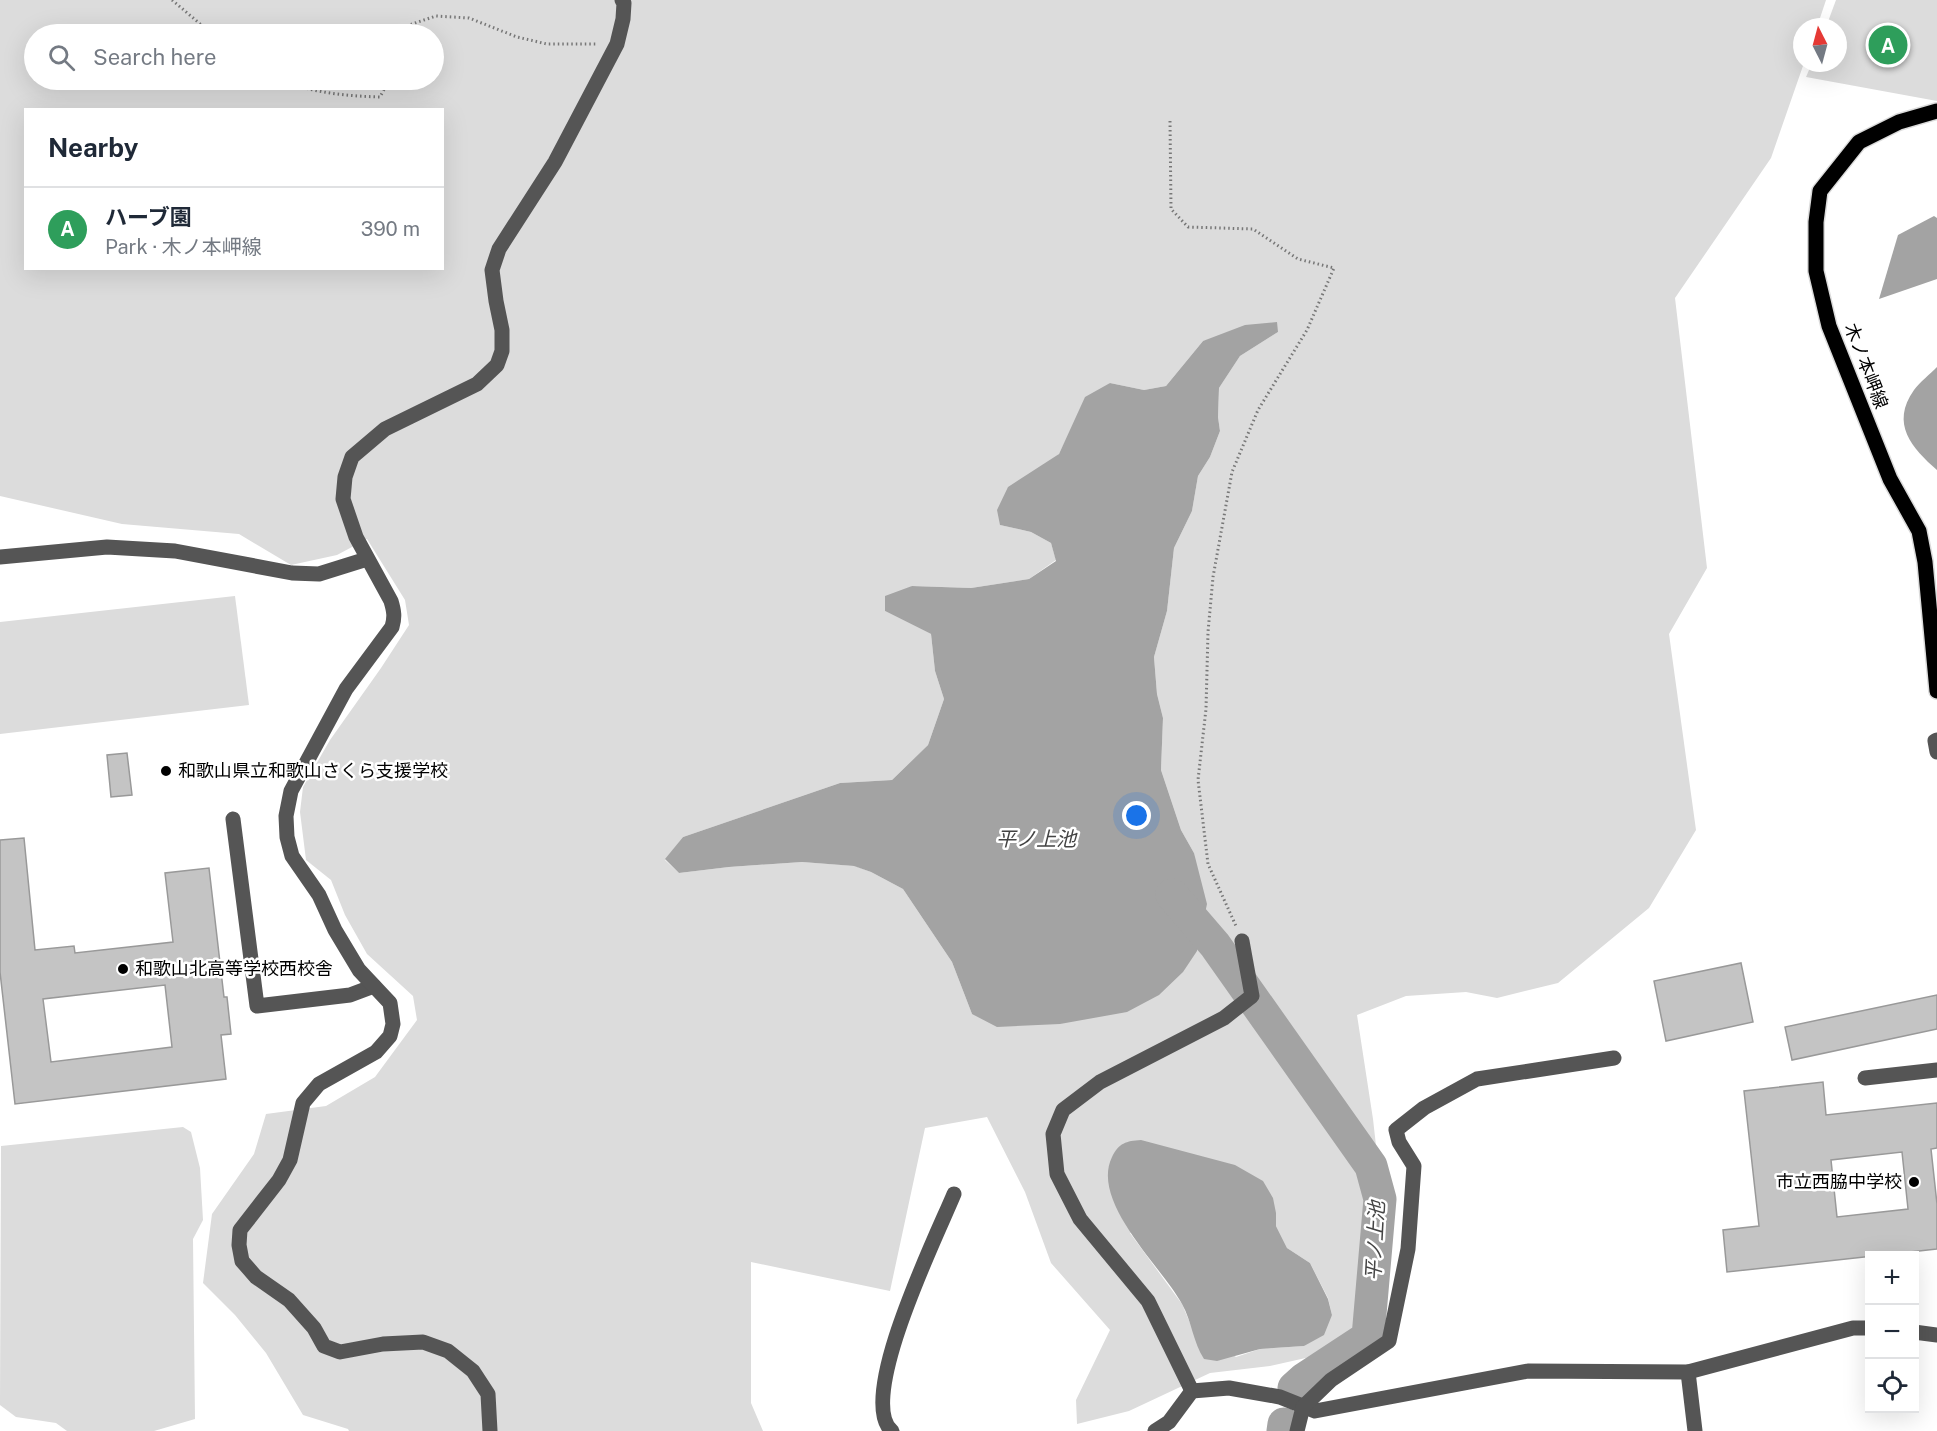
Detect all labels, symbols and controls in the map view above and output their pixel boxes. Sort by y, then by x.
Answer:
north arrow [1793,18,1847,72]
pin: A [1868,22,1908,68]
search box [24,24,444,90]
icon: search [45,41,78,74]
text: Search here [93,44,217,70]
text: Nearby [48,132,138,163]
text: ハーブ園 [105,204,192,230]
text: A [60,217,75,241]
text: 390 m [361,217,420,241]
text: Park · 木ノ本岬線 [105,235,262,259]
street label: 木ノ本岬線 [1841,320,1892,412]
place label: 和歌山県立和歌山さくら支援学校 [178,760,448,781]
marker: 和歌山県立和歌山さくら支援学校 [159,764,173,778]
your location [1122,801,1151,830]
water label: 平ノ上池 [996,827,1078,851]
place label: 和歌山北高等学校西校舎 [135,958,333,979]
marker: 和歌山北高等学校西校舎 [116,962,130,976]
place label: 市立西脇中学校 [1776,1171,1902,1192]
marker: 市立西脇中学校 [1907,1175,1921,1189]
water label: 平ノ上池 [1361,1198,1389,1282]
map controls [1865,1251,1919,1413]
button: + [1865,1251,1919,1305]
button: − [1865,1305,1919,1359]
button: locate [1865,1359,1919,1413]

